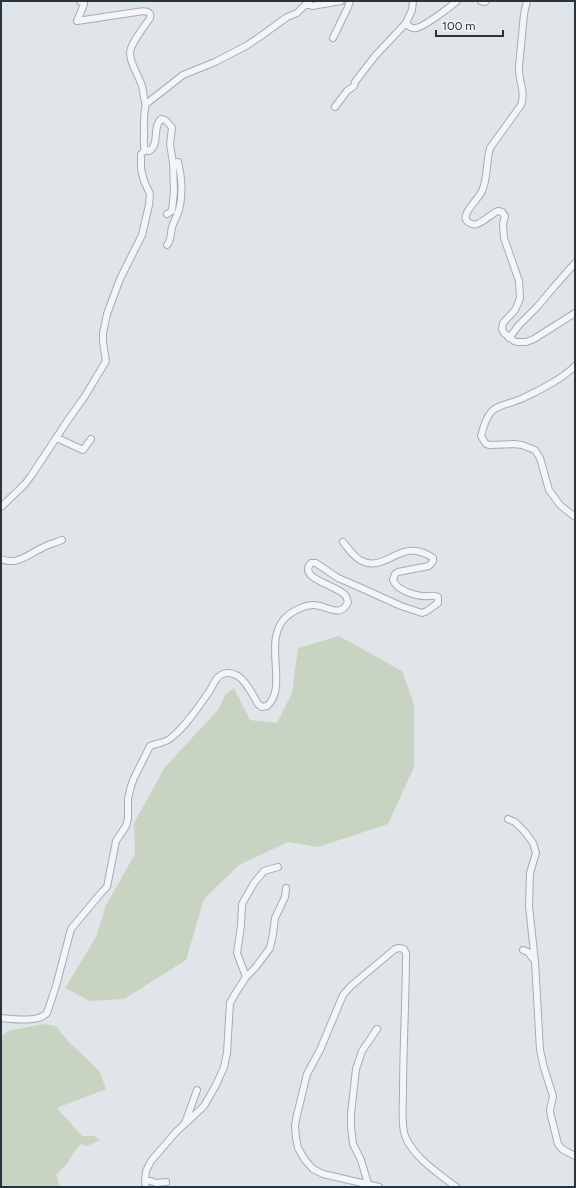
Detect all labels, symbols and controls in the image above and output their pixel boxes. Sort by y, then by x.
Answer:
scale bar [436,12,503,38]
text: 100 m [442,19,476,33]

